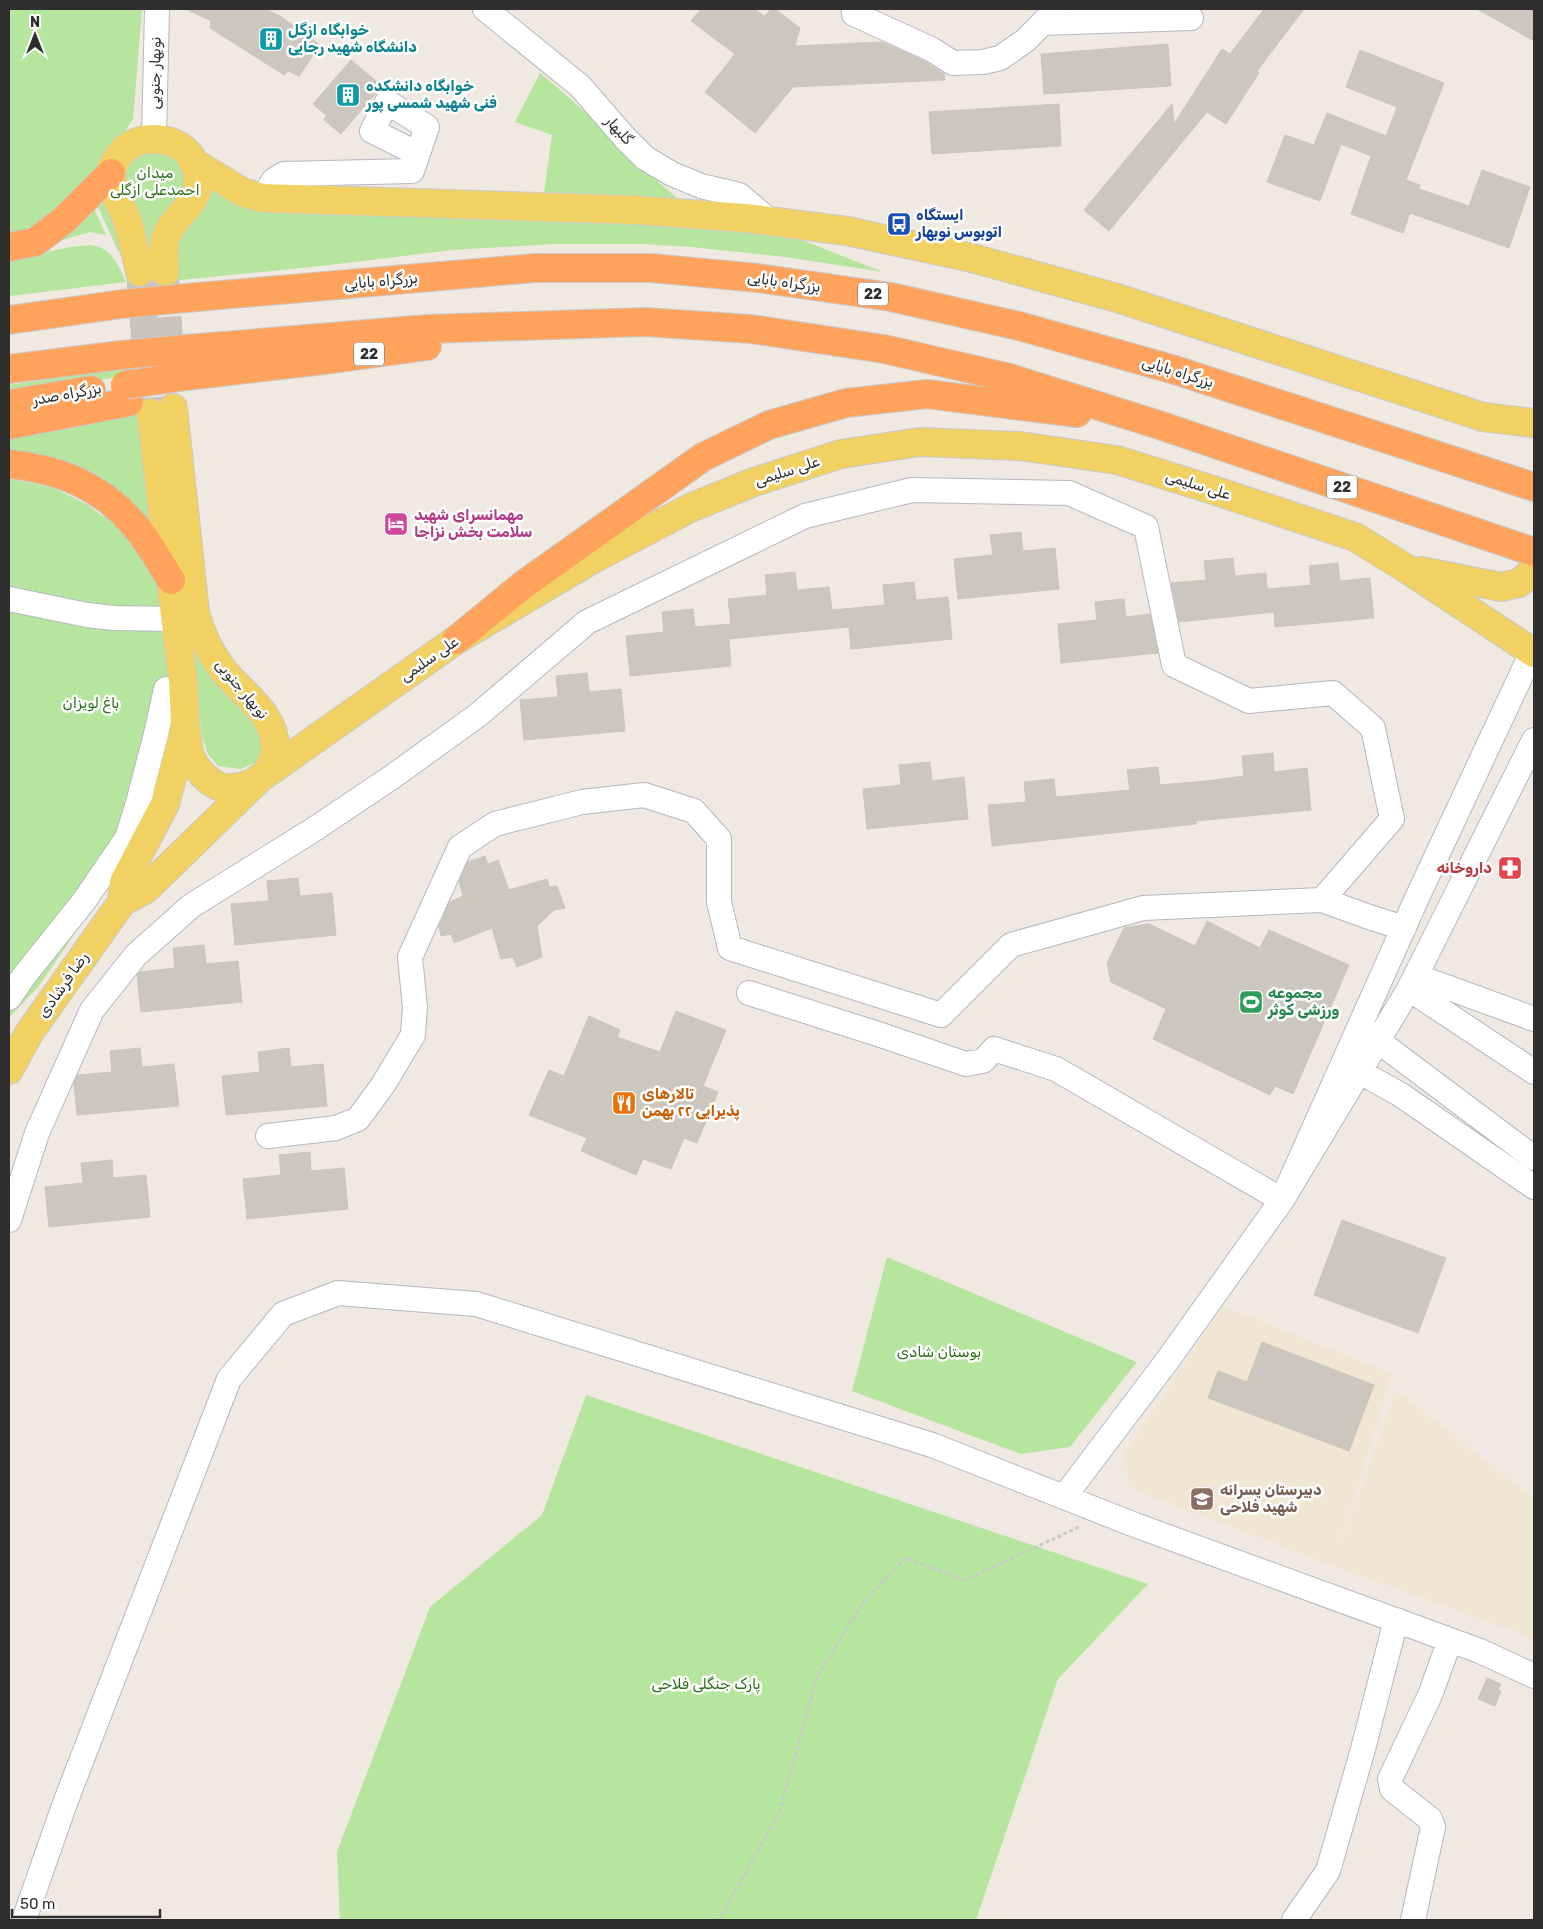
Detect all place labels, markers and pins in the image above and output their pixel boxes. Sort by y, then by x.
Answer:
place label: خوابگاه ازگل دانشگاه شهید رجایی [288,21,417,56]
building icon: خوابگاه ازگل دانشگاه شهید رجایی [258,26,284,52]
place label: خوابگاه دانشکده فنی شهید شمسی پور [365,77,497,113]
building icon: خوابگاه دانشکده فنی شهید شمسی پور [335,82,361,108]
place label: ایستگاه اتوبوس نوبهار [915,206,1002,241]
bus stop icon: ایستگاه اتوبوس نوبهار [886,211,912,237]
place label: مهمانسرای شهید سلامت بخش نزاجا [414,506,532,541]
hotel icon: مهمانسرای شهید سلامت بخش نزاجا [383,511,409,537]
pharmacy icon: داروخانه [1497,855,1523,881]
place label: داروخانه [1437,859,1492,877]
place label: مجموعه ورزشی کوثر [1267,984,1339,1019]
sports icon: مجموعه ورزشی کوثر [1238,989,1264,1015]
place label: تالارهای پذیرایی ۲۲ بهمن [642,1085,740,1121]
restaurant icon: تالارهای پذیرایی ۲۲ بهمن [611,1090,637,1116]
place label: دبیرستان پسرانه شهید فلاحی [1220,1481,1322,1516]
school or university icon: دبیرستان پسرانه شهید فلاحی [1189,1486,1215,1512]

